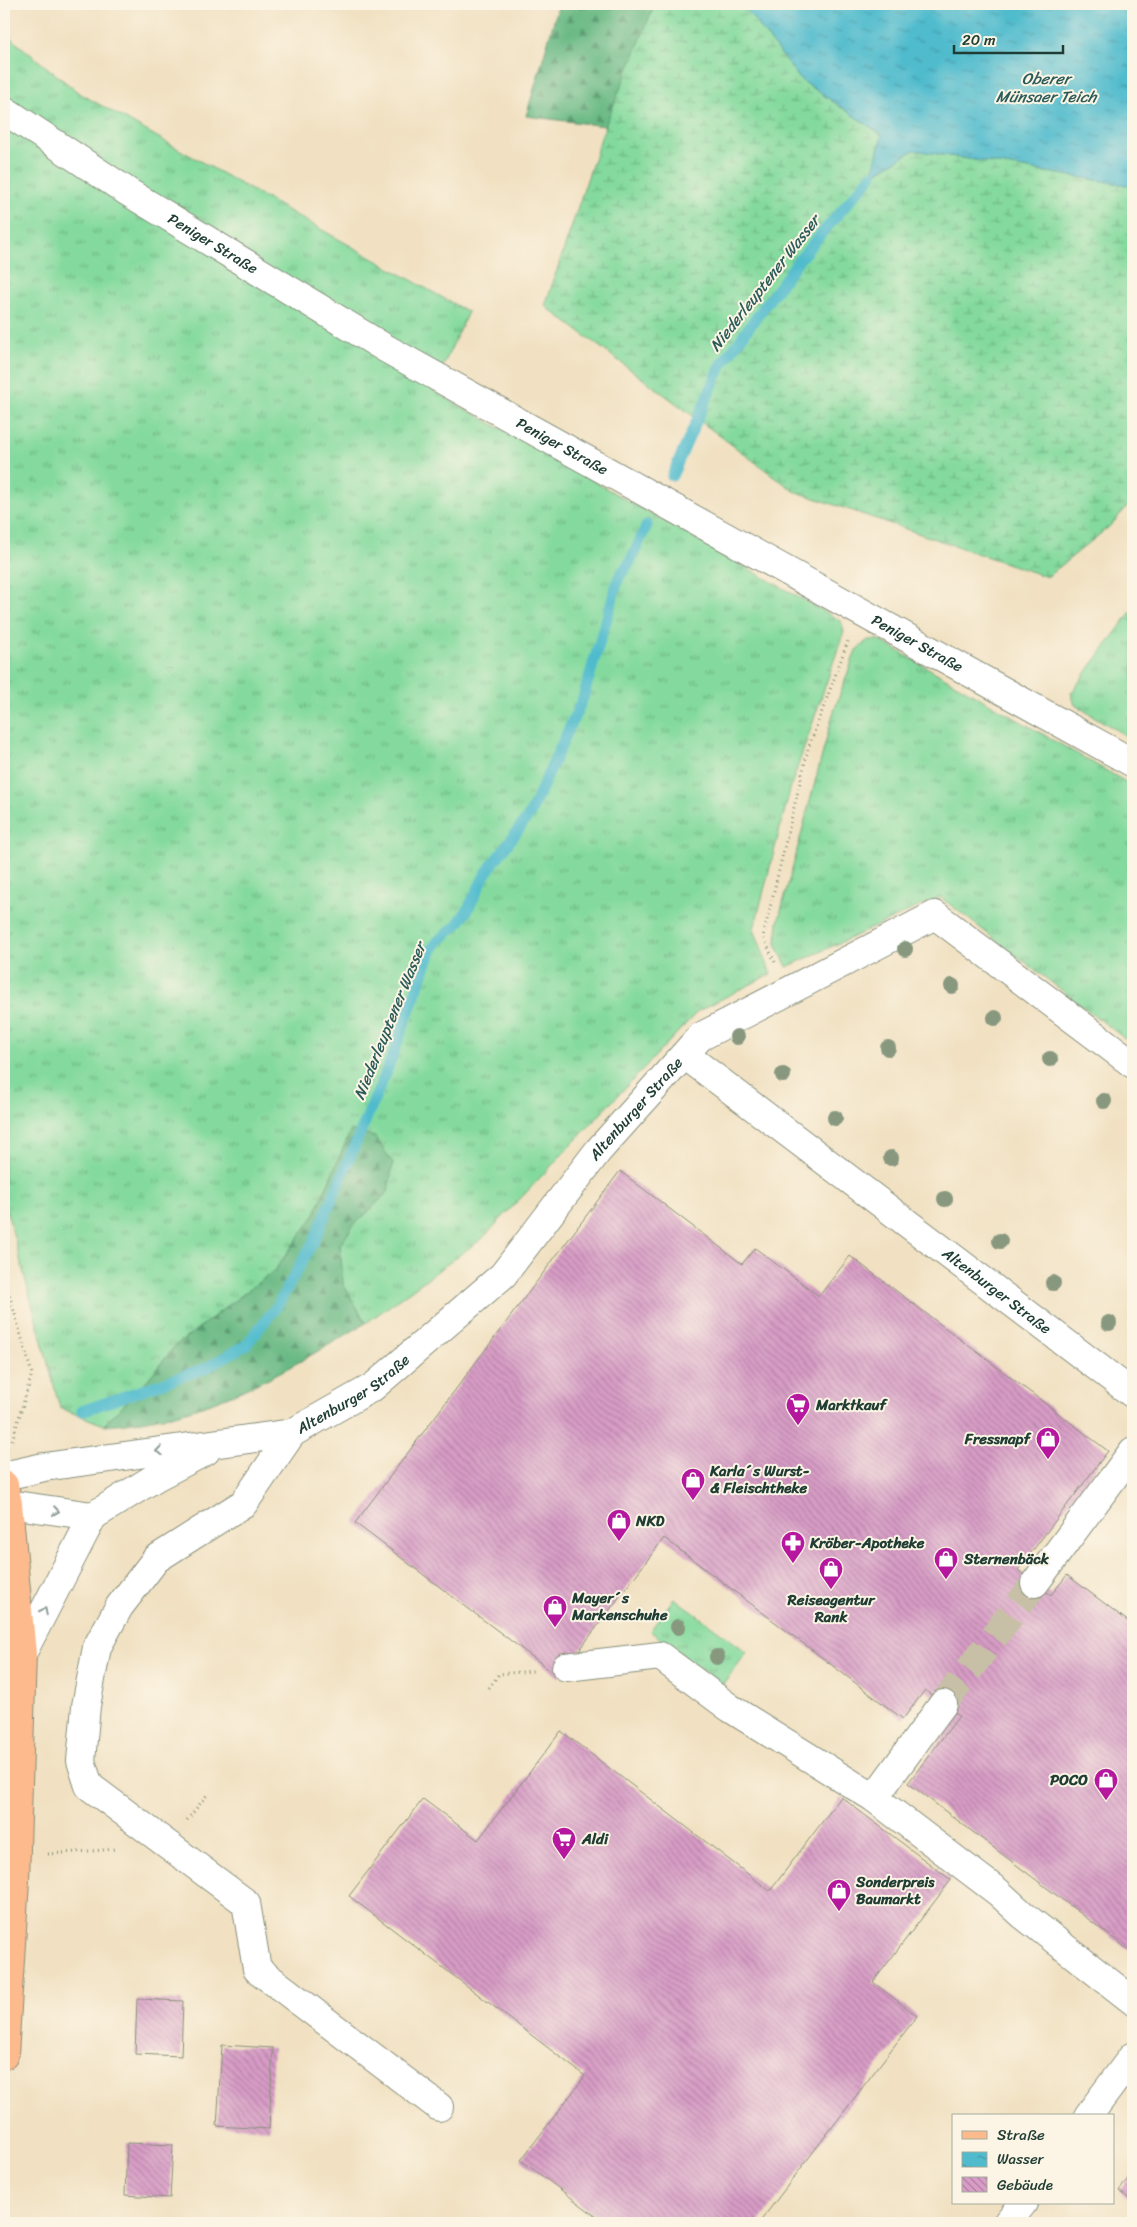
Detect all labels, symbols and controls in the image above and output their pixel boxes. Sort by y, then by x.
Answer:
scale bar [954,22,1063,54]
text: 20 m [962,27,996,53]
water label: Oberer Münsaer Teich [996,64,1098,111]
street label: Peniger Straße [163,206,263,281]
water label: Niederleuptener Wasser [702,206,829,358]
street label: Peniger Straße [511,410,613,483]
street label: Peniger Straße [866,607,968,679]
water label: Niederleuptener Wasser [345,935,436,1104]
street label: Altenburger Straße [582,1051,690,1167]
street label: Altenburger Straße [936,1240,1057,1341]
street label: Altenburger Straße [291,1347,416,1441]
supermarket icon: Marktkauf [785,1392,811,1426]
place label: Marktkauf [815,1392,888,1418]
place label: Fressnapf [964,1426,1031,1452]
shop icon: Fressnapf [1035,1426,1061,1460]
one-way arrow [154,1445,163,1455]
place label: Karla´s Wurst- & Fleischtheke [709,1458,810,1501]
shop icon: Karla´s Wurst- & Fleischtheke [680,1467,706,1501]
one-way arrow [52,1505,60,1516]
shop icon: NKD [606,1508,632,1542]
place label: NKD [635,1508,665,1534]
pharmacy icon: Kröber-Apotheke [780,1530,806,1564]
place label: Kröber-Apotheke [809,1530,925,1556]
shop icon: Sternenbäck [933,1546,959,1580]
place label: Sternenbäck [963,1546,1050,1572]
shop icon: Reiseagentur Rank [818,1556,844,1590]
place label: Mayer´s Markenschuhe [571,1585,668,1628]
place label: Reiseagentur Rank [787,1587,876,1630]
shop icon: Mayer´s Markenschuhe [542,1594,568,1628]
one-way arrow [38,1607,48,1616]
place label: POCO [1050,1767,1088,1793]
shop icon: POCO [1093,1767,1119,1801]
supermarket icon: Aldi [551,1826,577,1860]
place label: Aldi [581,1826,609,1852]
place label: Sonderpreis Baumarkt [855,1869,935,1912]
shop icon: Sonderpreis Baumarkt [826,1878,852,1912]
legend [952,2114,1114,2204]
text: Straße [997,2122,1045,2148]
text: Wasser [997,2146,1045,2172]
text: Gebäude [997,2172,1053,2198]

